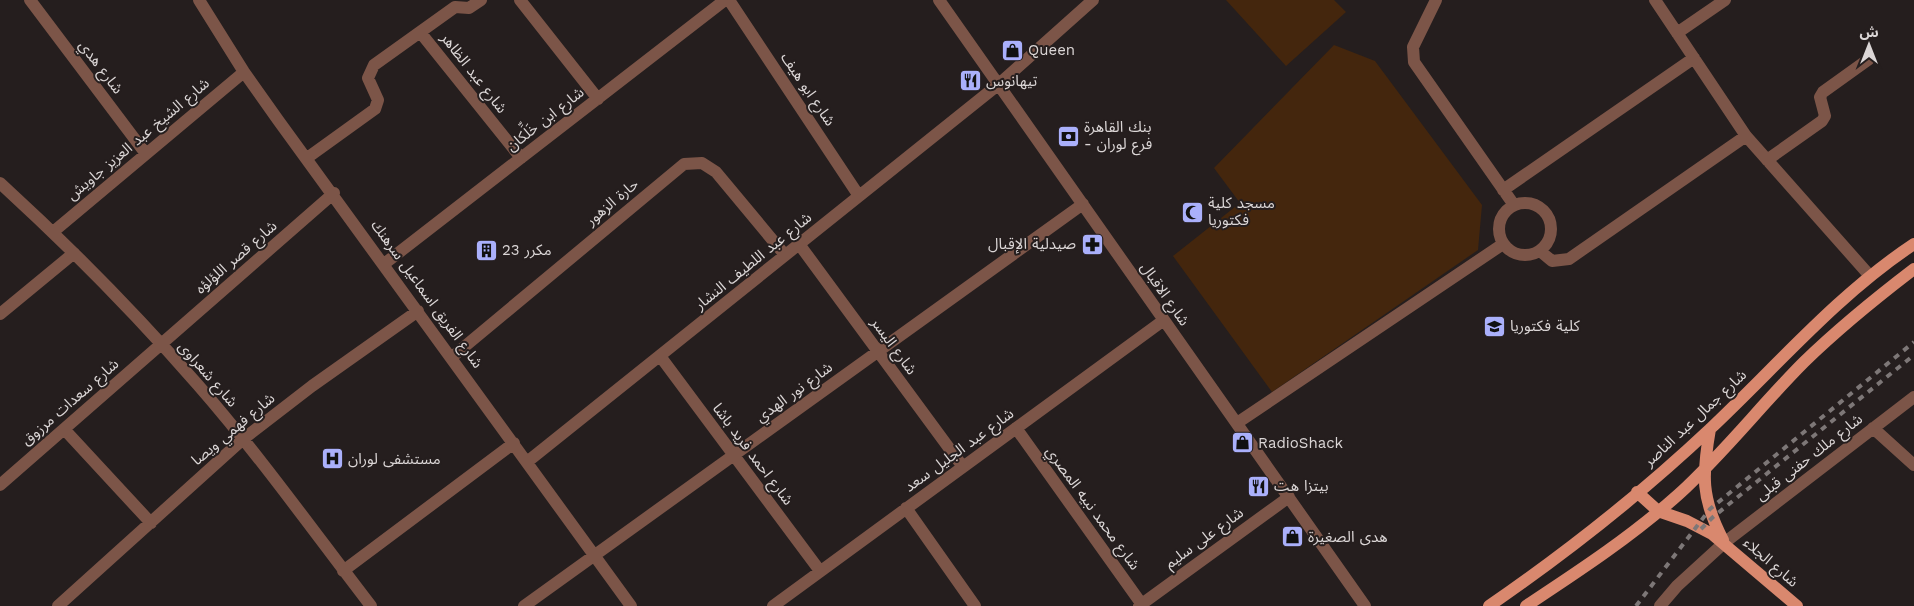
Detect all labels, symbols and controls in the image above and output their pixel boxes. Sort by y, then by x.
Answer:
north arrow [1844,20,1894,70]
text: ش [1859,24,1879,40]
street label: شارع عبد الظاهر [434,28,511,119]
street label: شارع هدي [73,37,127,99]
shop icon: Queen [1000,38,1024,62]
place label: Queen [1028,41,1075,59]
street label: شارع ابو هيف [774,49,839,131]
restaurant icon: تيهانوس [958,69,982,93]
place label: تيهانوس [986,72,1037,90]
street label: شارع الشيخ عبد العزيز جاويش [63,74,215,206]
street label: شارع ابن خَلِّكان [500,80,589,157]
place label: بنك القاهرة - فرع لوران [1084,118,1152,156]
bank icon: بنك القاهرة - فرع لوران [1056,124,1080,148]
street label: حارة الزهور [581,175,642,230]
place label: مسجد كلية فكتوريا [1208,194,1275,229]
mosque icon: مسجد كلية فكتوريا [1180,200,1204,224]
street label: شارع عبد اللطيف النشار [690,208,817,317]
street label: شارع قصر اللؤلؤه [191,216,283,300]
street label: شارع الفريق اسماعيل سرهنك [365,216,487,374]
pharmacy icon: صيدلية الإقبال [1080,232,1104,256]
place label: صيدلية الإقبال [988,235,1076,254]
building icon: 23 مكرر [474,238,498,262]
place label: 23 مكرر [502,241,552,259]
street label: شارع الاقبال [1134,259,1194,331]
street label: شارع اليسر [864,313,921,380]
school or university icon: كلية فكتوريا [1482,314,1506,338]
place label: كلية فكتوريا [1510,317,1580,335]
street label: شارع شعراوى [172,337,242,413]
street label: شارع سعدات مرزوق [18,355,125,451]
street label: شارع نور الهدي [752,358,838,428]
street label: شارع جمال عبد الناصر [1639,366,1752,473]
street label: شارع فهمي ويصا [188,389,280,471]
street label: شارع احمد فريد باشا [706,400,797,510]
street label: شارع عبد الجليل سعد [901,404,1019,498]
street label: شارع ملك حفنى قبلى [1752,410,1868,507]
shop icon: RadioShack [1230,431,1254,455]
place label: RadioShack [1258,434,1344,452]
street label: شارع محمد نبيه المصري [1040,443,1144,575]
hospital icon: مستشفى لوران [320,447,344,471]
place label: مستشفى لوران [348,450,441,468]
restaurant icon: بيتزا هت [1246,474,1270,498]
place label: بيتزا هت [1274,477,1328,495]
street label: شارع على سليم [1161,503,1249,575]
shop icon: هدى الصغيرة [1280,525,1304,549]
place label: هدى الصغيرة [1308,528,1388,546]
street label: شارع الجلاء [1738,533,1802,593]

